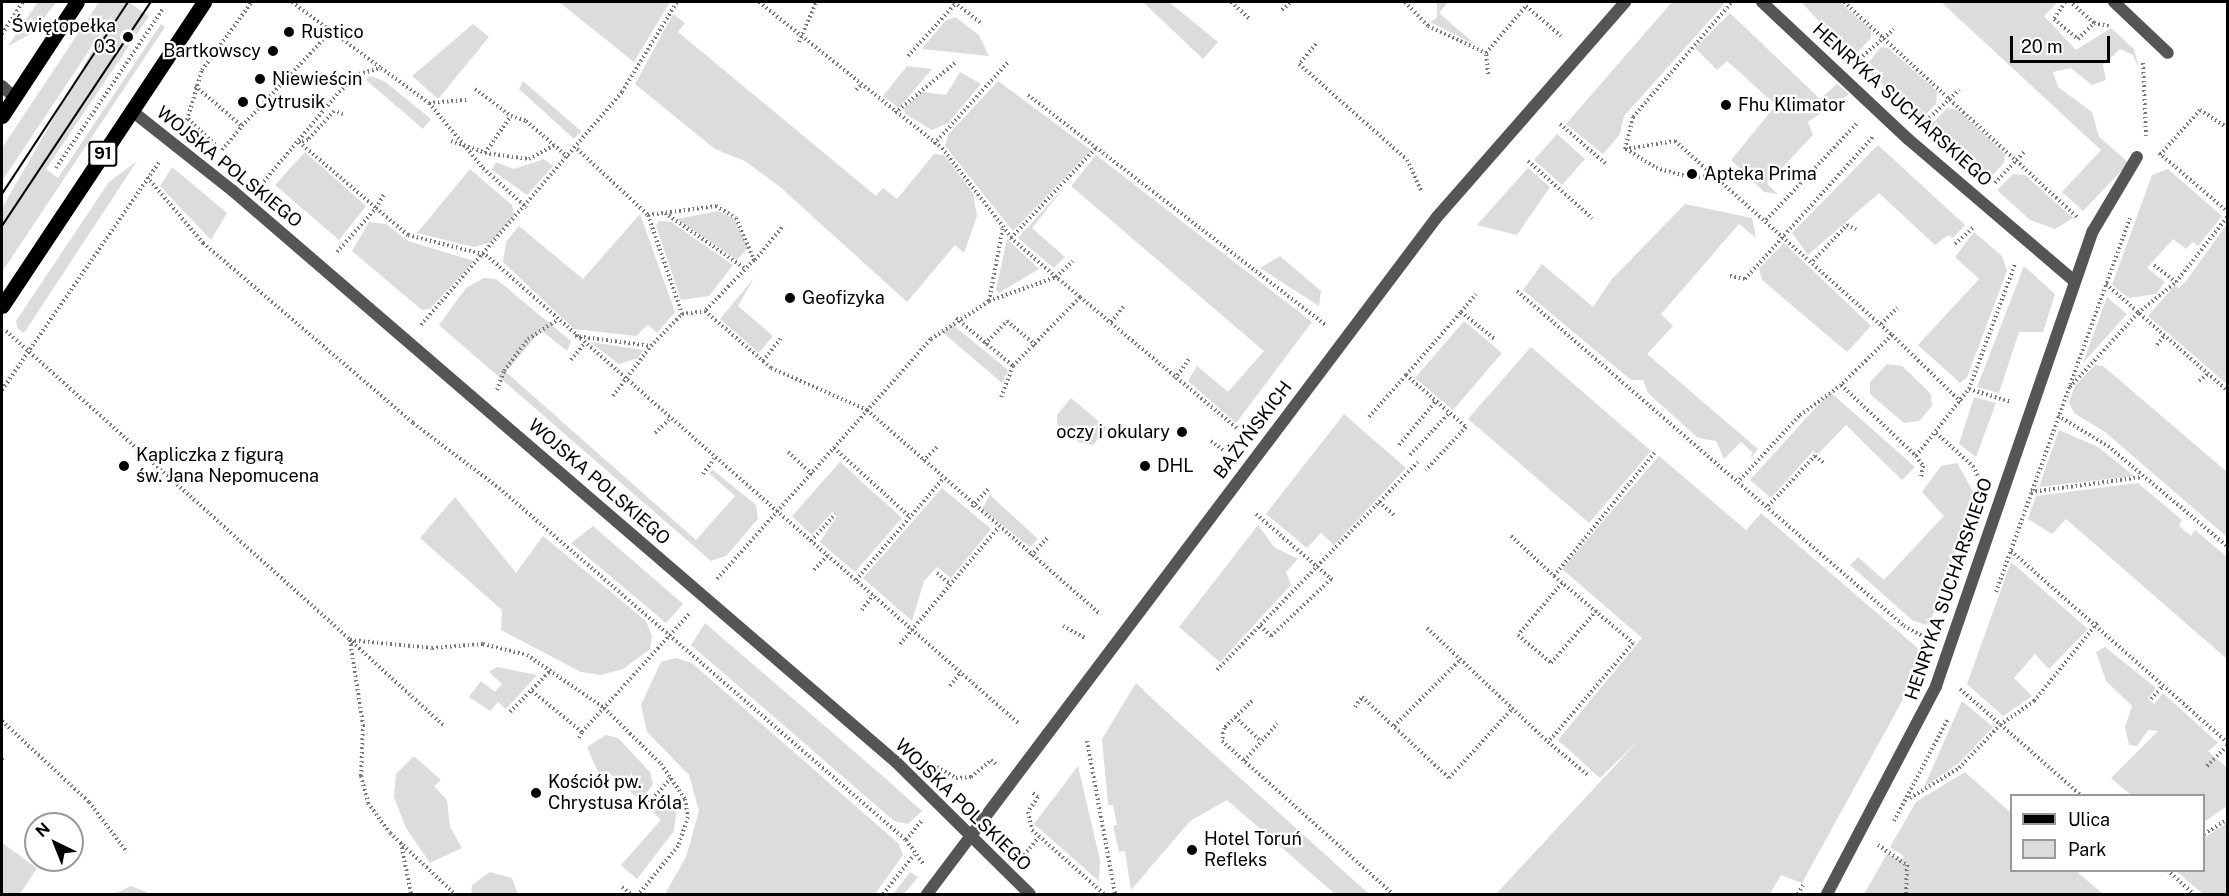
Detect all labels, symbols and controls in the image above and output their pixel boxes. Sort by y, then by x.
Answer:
place label: Świętopełka 03 [12,16,116,58]
street label: HENRYKA SUCHARSKIEGO [1808,19,1996,191]
place label: Rustico [301,21,364,43]
scale bar [2013,24,2114,62]
marker: Rustico [282,25,296,39]
marker: Świętopełka 03 [121,30,135,44]
text: 20 m [2021,36,2063,57]
place label: Bartkowscy [163,40,261,62]
marker: Bartkowscy [266,44,280,58]
place label: Niewieścin [272,68,362,90]
marker: Niewieścin [253,72,267,86]
place label: Cytrusik [255,91,325,113]
place label: Fhu Klimator [1738,94,1845,116]
marker: Cytrusik [236,95,250,109]
marker: Fhu Klimator [1719,98,1733,112]
street label: WOJSKA POLSKIEGO [152,102,306,232]
road number: 91 [88,141,118,167]
place label: Apteka Prima [1704,163,1817,185]
marker: Apteka Prima [1685,167,1699,181]
place label: Geofizyka [802,287,885,309]
marker: Geofizyka [783,291,797,305]
street label: BAŻYŃSKICH [1209,377,1297,483]
street label: WOJSKA POLSKIEGO [524,415,674,549]
place label: oczy i okulary [1056,421,1170,443]
marker: oczy i okulary [1175,425,1189,439]
place label: Kapliczka z figurą św. Jana Nepomucena [136,445,319,488]
place label: DHL [1157,455,1194,477]
marker: Kapliczka z figurą św. Jana Nepomucena [117,459,131,473]
marker: DHL [1138,459,1152,473]
street label: HENRYKA SUCHARSKIEGO [1901,475,1997,703]
street label: WOJSKA POLSKIEGO [890,734,1036,876]
place label: Kościół pw. Chrystusa Króla [548,772,682,814]
marker: Kościół pw. Chrystusa Króla [529,786,543,800]
legend [2010,794,2205,872]
text: Ulica [2068,809,2110,830]
north arrow [24,812,84,872]
text: N [32,819,54,841]
place label: Hotel Toruń Refleks [1204,829,1302,872]
text: Park [2068,839,2106,860]
marker: Hotel Toruń Refleks [1185,843,1199,857]

